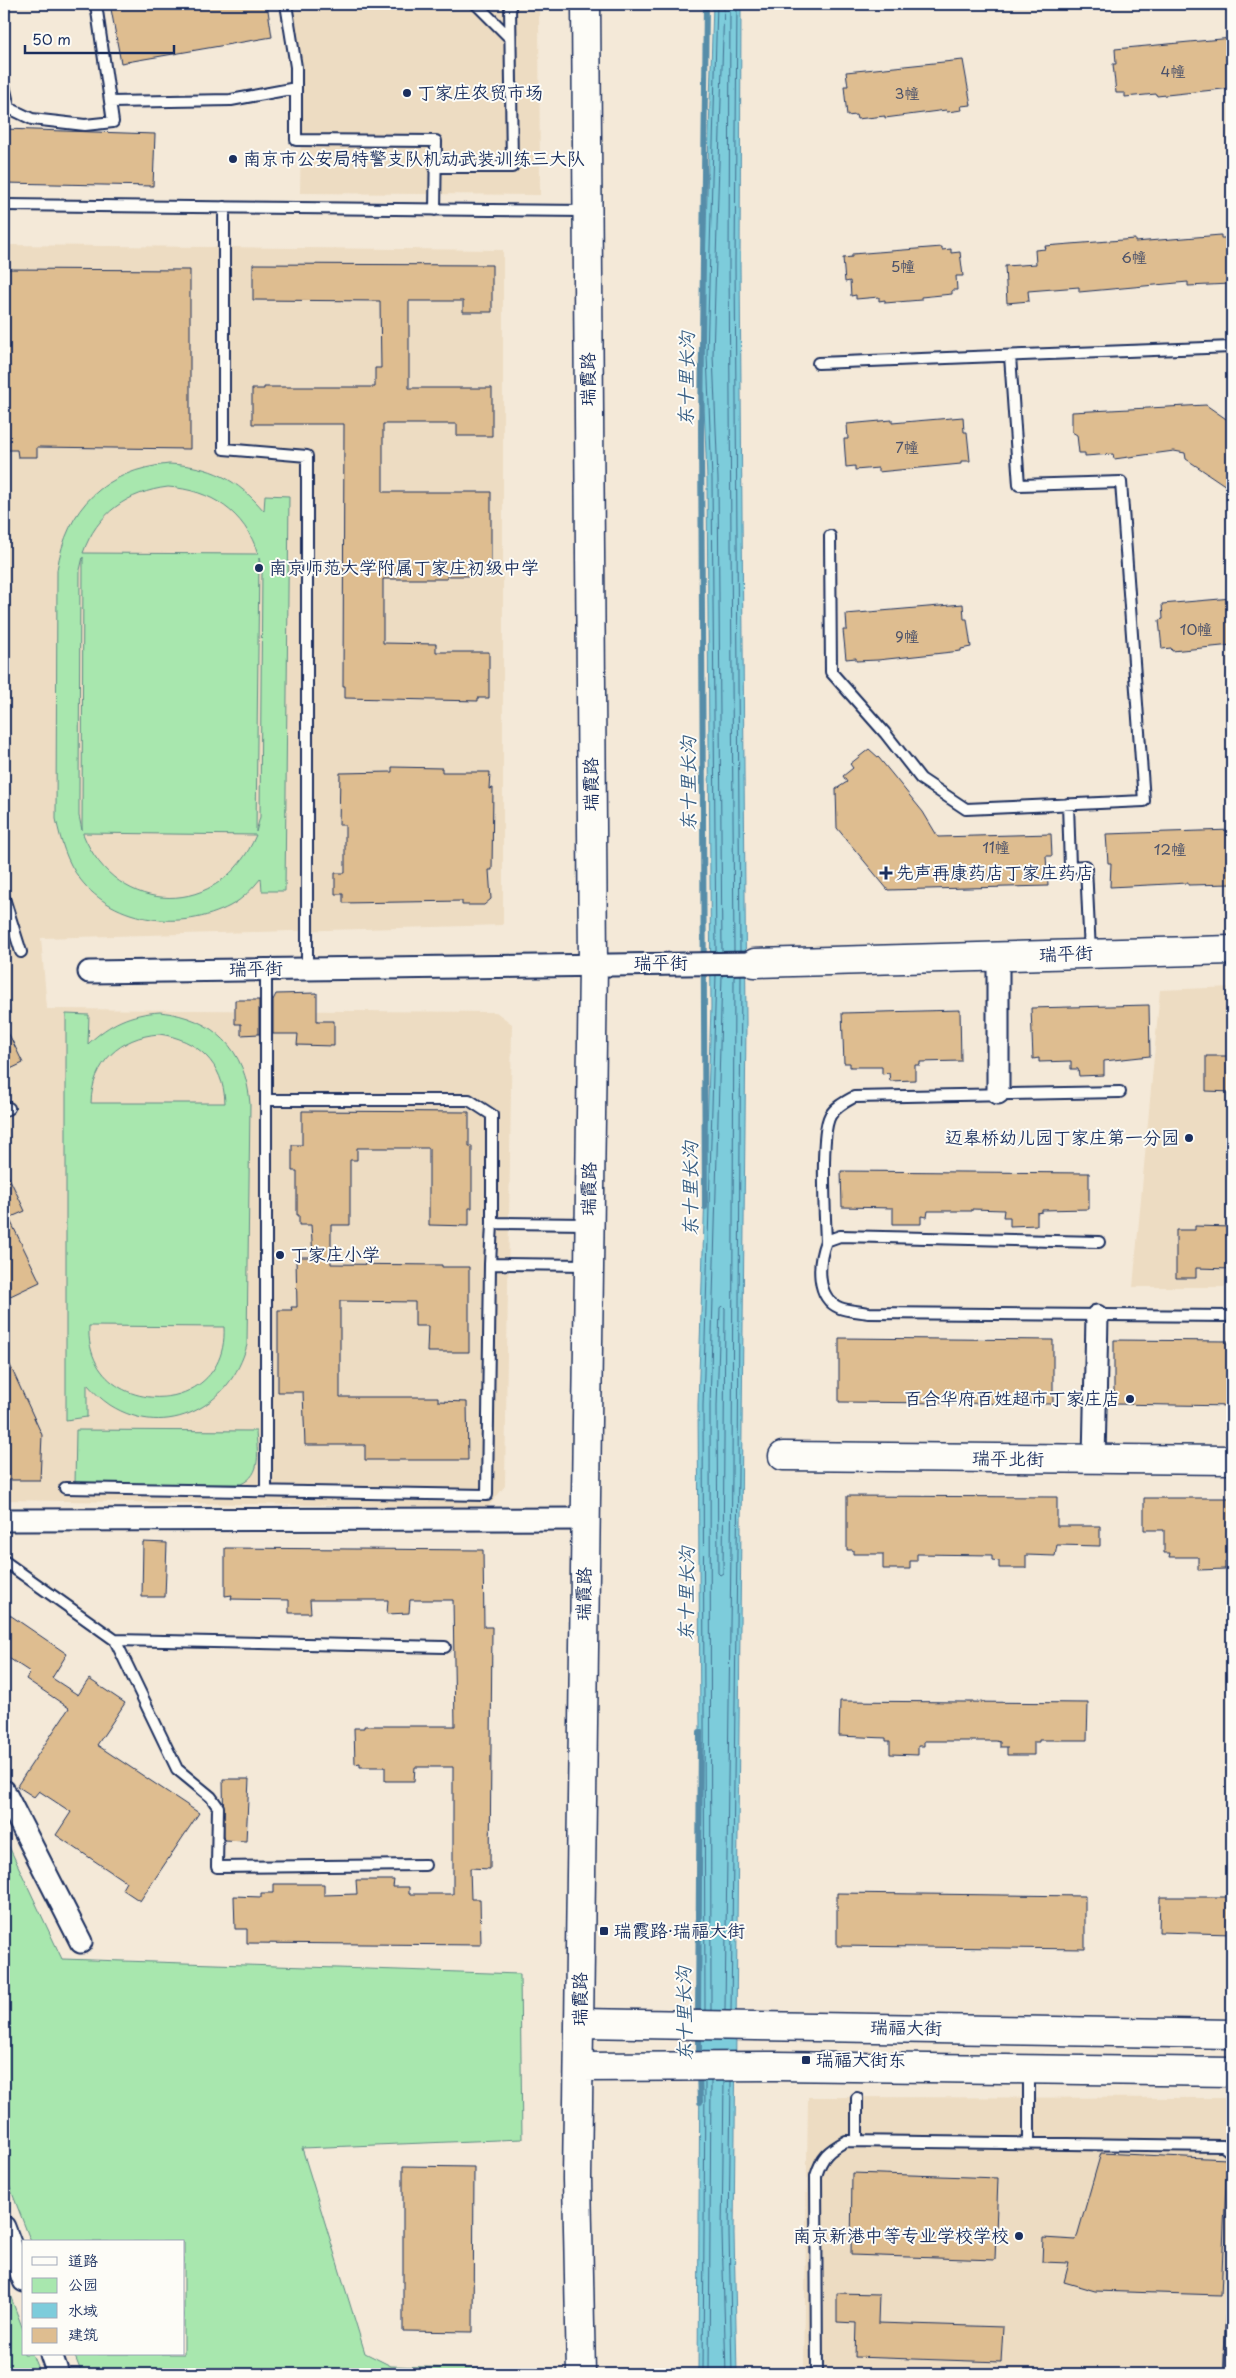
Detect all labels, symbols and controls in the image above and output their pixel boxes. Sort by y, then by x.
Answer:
scale bar [25,22,174,54]
text: 50 m [32,27,71,50]
house number: 4幢 [1161,59,1185,82]
place label: 丁家庄农贸市场 [417,78,543,105]
house number: 3幢 [895,81,919,104]
marker: 丁家庄农贸市场 [401,87,413,99]
place label: 南京市公安局特警支队机动武装训练三大队 [243,144,585,171]
marker: 南京市公安局特警支队机动武装训练三大队 [227,153,239,165]
house number: 6幢 [1121,245,1147,268]
house number: 5幢 [891,254,915,277]
water label: 东十里长沟 [670,329,700,427]
street label: 瑞霞路 [573,352,600,406]
house number: 7幢 [895,435,919,458]
place label: 南京师范大学附属丁家庄初级中学 [269,553,539,580]
marker: 南京师范大学附属丁家庄初级中学 [253,562,265,574]
house number: 10幢 [1180,617,1212,640]
house number: 9幢 [895,624,919,647]
water label: 东十里长沟 [673,735,701,832]
street label: 瑞霞路 [576,757,603,811]
house number: 11幢 [982,835,1010,858]
house number: 12幢 [1154,837,1186,860]
place label: 先声再康药店丁家庄药店 [896,858,1094,885]
marker: 先声再康药店丁家庄药店 [880,867,892,879]
street label: 瑞平街 [1038,938,1093,967]
street label: 瑞平街 [634,948,688,975]
street label: 瑞平街 [229,954,283,981]
place label: 迈皋桥幼儿园丁家庄第一分园 [945,1123,1179,1150]
marker: 迈皋桥幼儿园丁家庄第一分园 [1183,1132,1195,1144]
water label: 东十里长沟 [675,1140,703,1237]
street label: 瑞霞路 [574,1162,601,1216]
place label: 丁家庄小学 [290,1240,380,1267]
marker: 丁家庄小学 [274,1249,286,1261]
place label: 百合华府百姓超市丁家庄店 [904,1384,1120,1411]
marker: 百合华府百姓超市丁家庄店 [1124,1393,1136,1405]
street label: 瑞平北街 [972,1443,1044,1472]
water label: 东十里长沟 [670,1544,700,1642]
street label: 瑞霞路 [569,1567,596,1621]
place label: 瑞霞路·瑞福大街 [614,1916,745,1943]
marker: 瑞霞路·瑞福大街 [598,1925,610,1937]
water label: 东十里长沟 [668,1964,698,2062]
street label: 瑞霞路 [565,1972,592,2026]
street label: 瑞福大街 [870,2012,942,2041]
place label: 瑞福大街东 [816,2045,906,2072]
marker: 瑞福大街东 [800,2054,812,2066]
place label: 南京新港中等专业学校学校 [793,2221,1009,2248]
marker: 南京新港中等专业学校学校 [1013,2230,1025,2242]
legend [22,2240,185,2356]
text: 道路 [68,2248,98,2271]
text: 公园 [68,2272,98,2295]
text: 水域 [68,2298,98,2321]
text: 建筑 [68,2322,98,2345]

